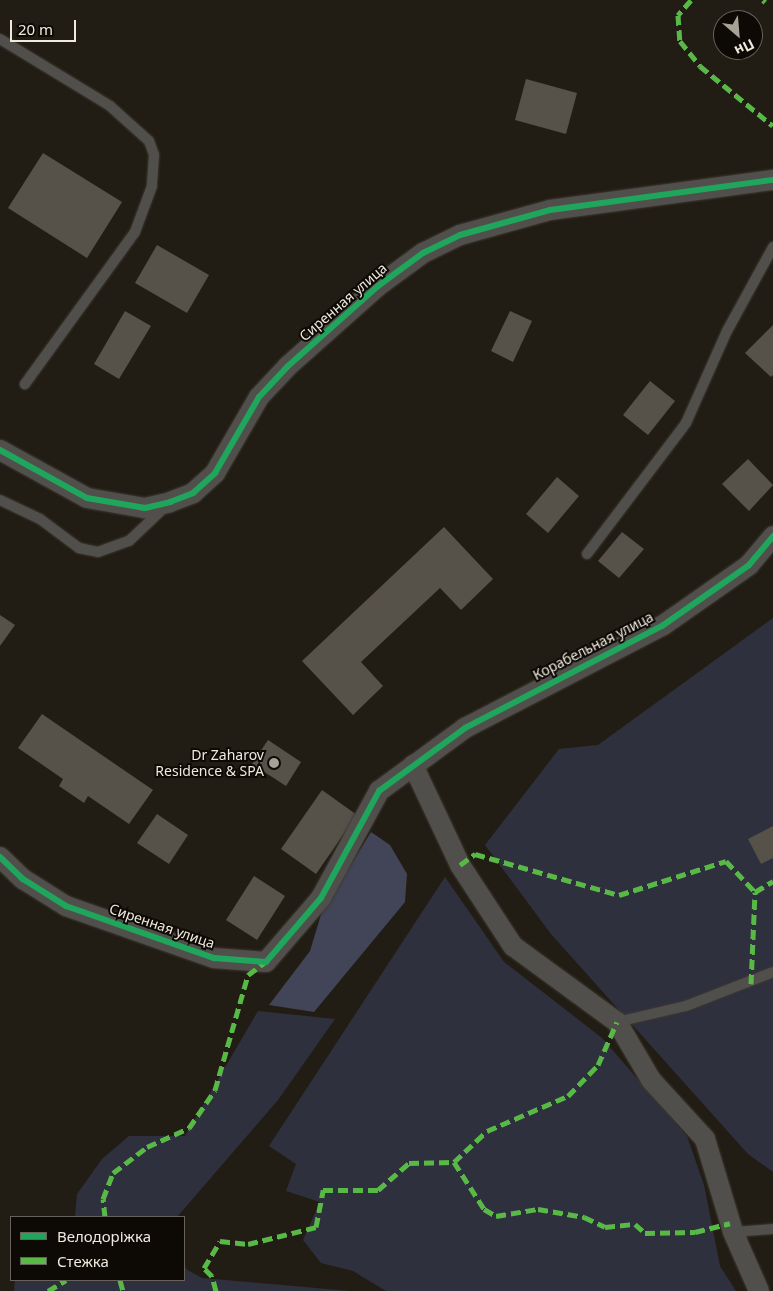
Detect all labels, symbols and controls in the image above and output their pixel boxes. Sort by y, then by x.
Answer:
scale bar [12,10,79,42]
north arrow [713,10,763,60]
text: 20 m [18,19,53,39]
text: Пн [731,35,758,61]
street label: Сиренная улица [296,259,390,345]
street label: Корабельная улица [530,608,656,684]
place label: Dr Zaharov Residence & SPA [155,747,264,780]
marker: Dr Zaharov Residence & SPA [268,757,280,769]
street label: Сиренная улица [107,900,217,952]
legend [10,1216,185,1281]
text: Велодоріжка [57,1226,151,1246]
text: Стежка [57,1251,109,1271]

